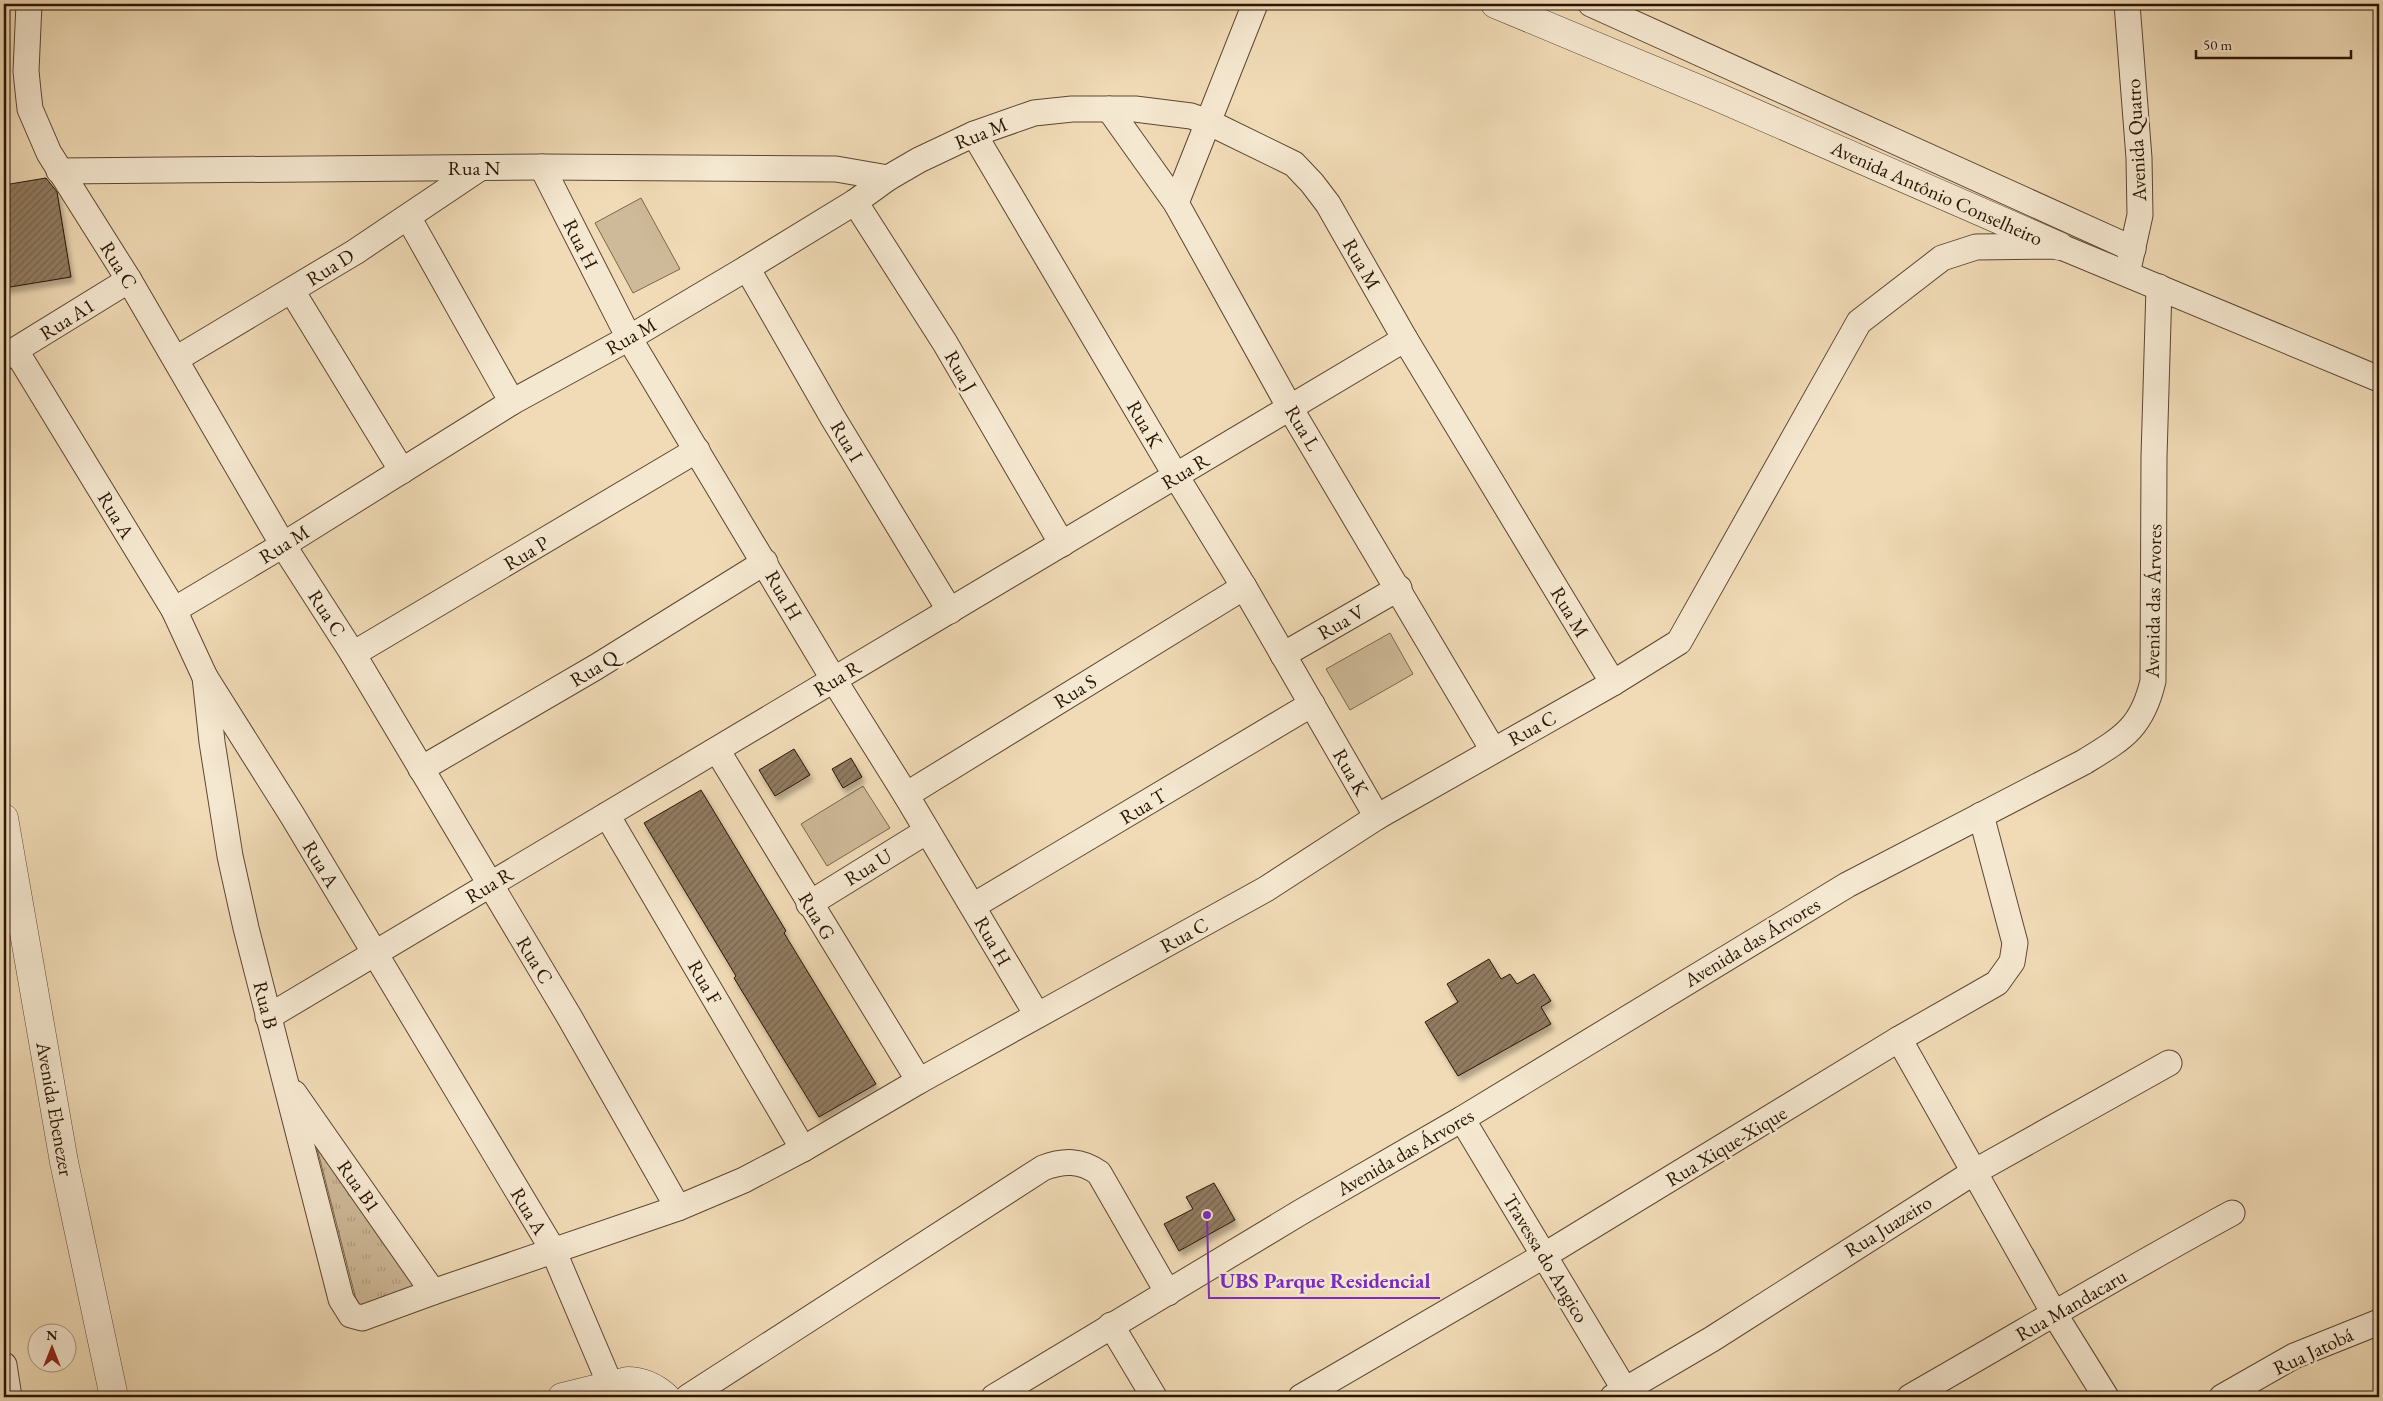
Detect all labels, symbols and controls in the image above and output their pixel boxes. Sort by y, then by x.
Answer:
scale bar [2196,28,2350,60]
text: 50 m [2203,35,2232,54]
street label: Avenida Quatro [2120,78,2152,203]
street label: Rua M [951,111,1011,155]
street label: Avenida Antônio Conselheiro [1826,134,2047,252]
street label: Rua N [448,155,500,181]
street label: Rua H [557,214,605,274]
street label: Rua M [1337,234,1387,294]
street label: Rua C [94,236,144,294]
street label: Rua D [301,242,359,292]
street label: Rua A1 [35,292,99,346]
street label: Rua M [601,311,661,361]
street label: Rua J [939,346,983,396]
street label: Rua K [1121,396,1169,453]
street label: Rua L [1279,401,1327,456]
street label: Rua I [825,416,869,467]
street label: Rua R [1156,446,1214,495]
street label: Rua A [92,487,140,544]
street label: Rua M [254,518,314,570]
street label: Avenida das Árvores [2139,524,2167,679]
street label: Rua P [499,530,553,576]
street label: Rua H [759,566,809,624]
street label: Rua M [1545,582,1595,642]
street label: Rua C [302,585,352,641]
street label: Rua V [1313,598,1370,646]
street label: Rua Q [565,642,625,693]
street label: Rua R [808,653,866,702]
street label: Rua S [1049,668,1101,714]
street label: Rua C [1503,704,1561,752]
street label: Rua K [1327,744,1375,801]
street label: Rua T [1115,782,1172,830]
street label: Rua A [297,836,345,893]
street label: Rua U [839,842,897,892]
street label: Rua R [460,860,518,909]
street label: Rua G [793,887,841,945]
street label: Avenida das Árvores [1678,891,1825,993]
street label: Rua C [1155,911,1213,959]
street label: Rua H [968,912,1018,970]
street label: Rua C [511,931,559,989]
street label: Rua F [682,955,728,1009]
street label: Rua B [248,978,284,1032]
street label: Avenida Ebenezer [30,1039,80,1178]
street label: Rua Xique-Xique [1661,1099,1792,1192]
street label: Avenida das Árvores [1331,1102,1478,1202]
street label: Rua B1 [332,1155,386,1217]
street label: Rua A [505,1183,553,1240]
street label: Travessa do Angico [1497,1189,1595,1327]
street label: Rua Juazeiro [1839,1189,1937,1263]
callout: UBS Parque Residencial [1209,1262,1440,1298]
street label: Rua Mandacaru [2011,1262,2132,1347]
text: UBS Parque Residencial [1220,1267,1430,1294]
street label: Rua Jatobá [2269,1321,2357,1381]
north arrow [28,1324,78,1374]
text: N [46,1326,58,1344]

